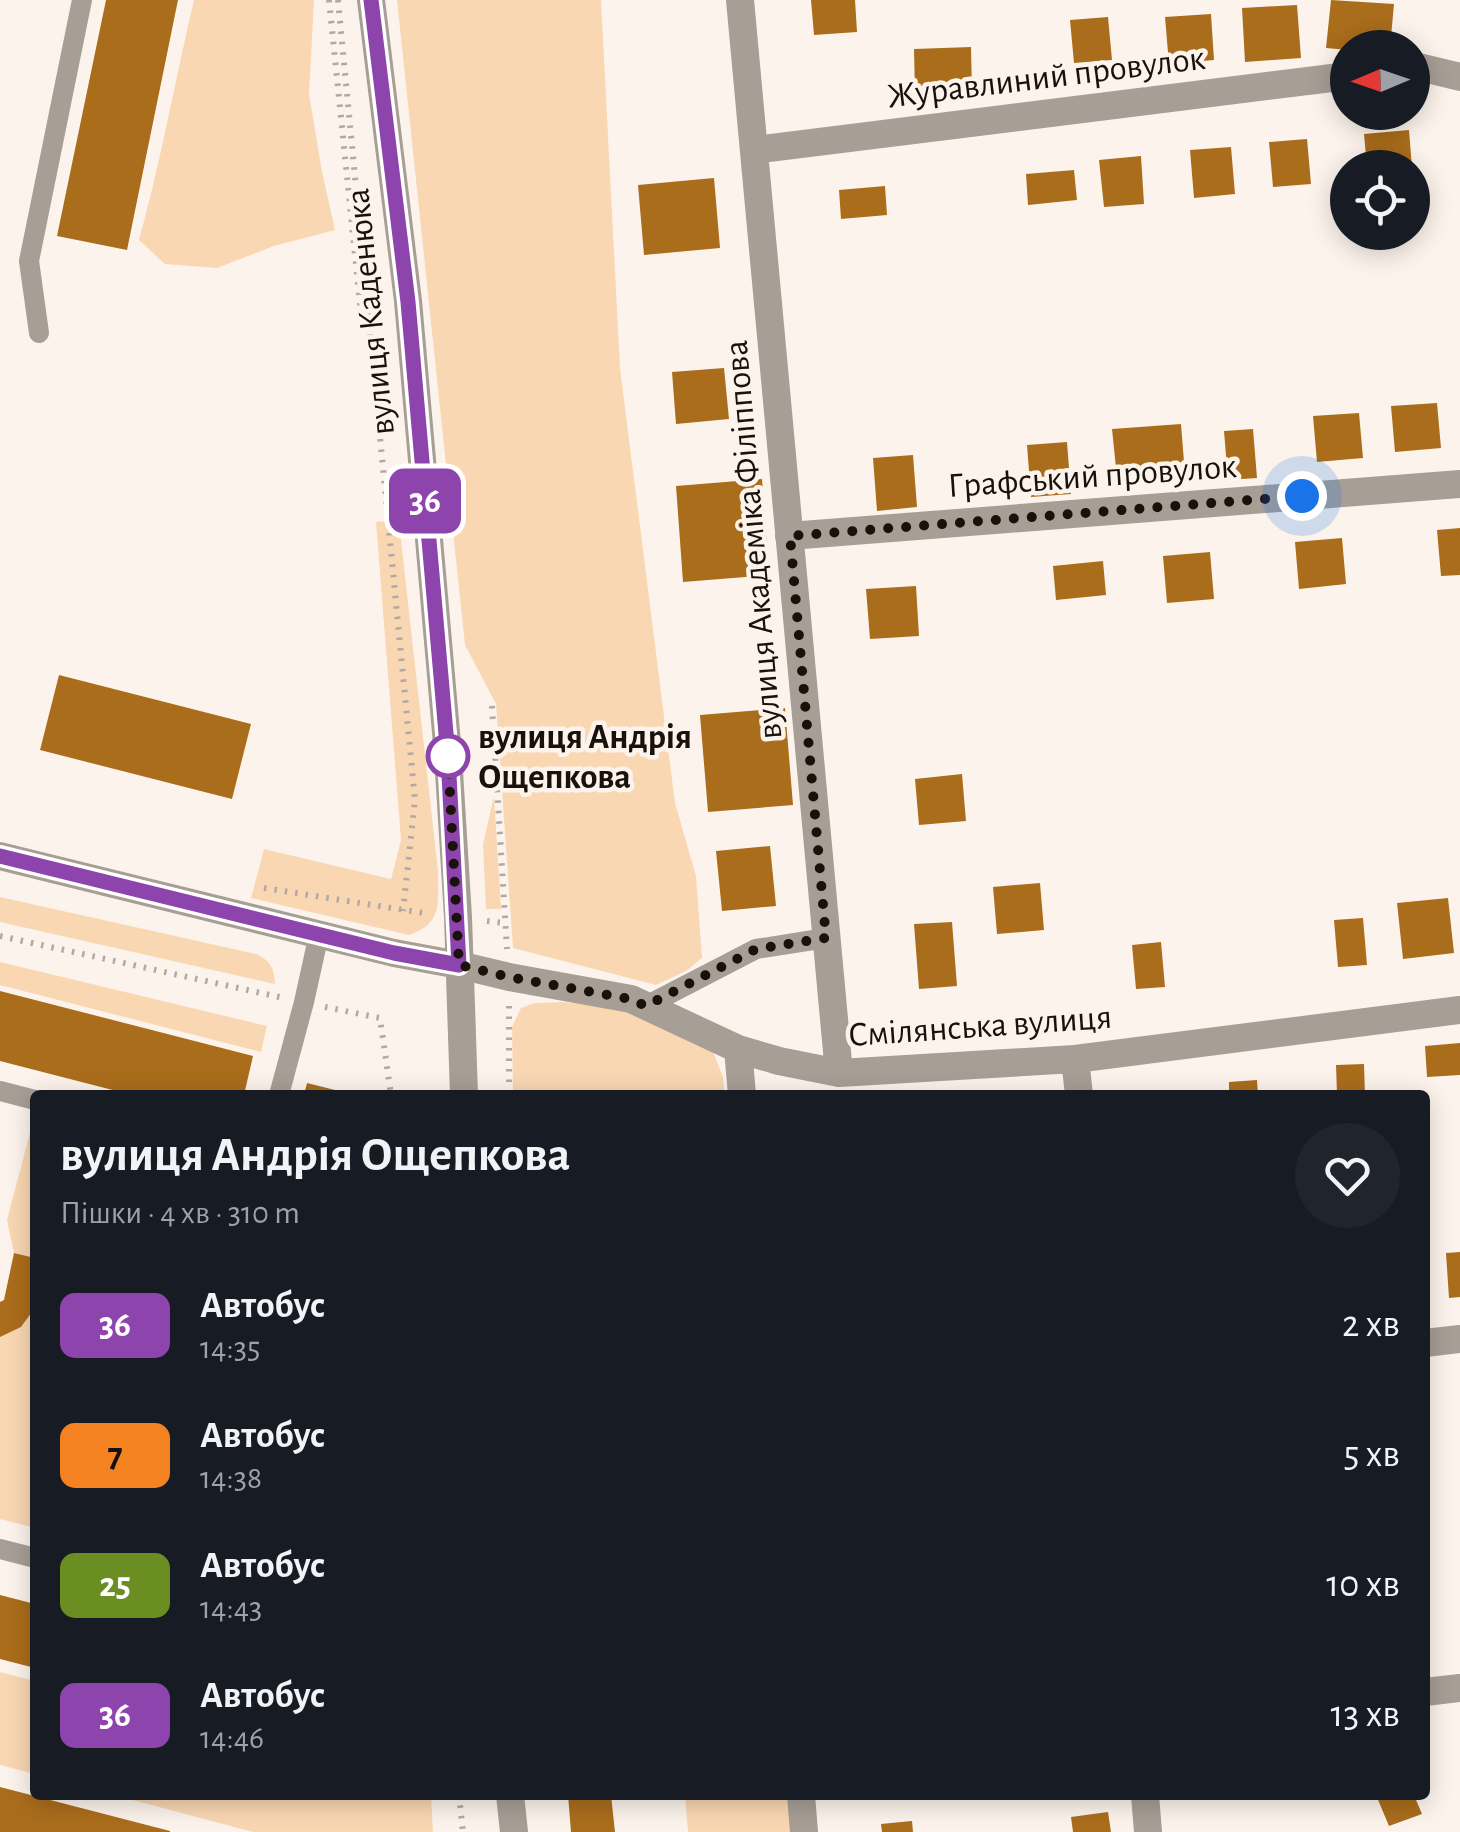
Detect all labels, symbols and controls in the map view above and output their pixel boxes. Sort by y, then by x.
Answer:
north arrow [1330,30,1430,130]
map controls [1330,30,1430,250]
street label: Журавлиний провулок [885,41,1207,114]
button: locate [1330,150,1430,250]
street label: вулиця Каденюка [340,187,401,437]
street label: вулиця Академіка Філіппова [719,339,788,741]
street label: Графський провулок [946,449,1238,504]
line badge: 36 [380,468,470,534]
your location [1277,471,1327,521]
text: 36 [409,484,441,519]
place label: вулиця Андрія Ощепкова [478,720,692,795]
marker: вулиця Андрія Ощепкова [427,735,469,777]
street label: Смілянська вулиця [847,1000,1113,1053]
button: heart [1295,1123,1400,1228]
text: вулиця Андрія Ощепкова [60,1132,570,1180]
text: Пішки · 4 хв · 310 m [60,1197,300,1229]
text: Автобус [200,1287,325,1325]
text: 2 хв [1342,1306,1400,1344]
text: 36 [99,1308,131,1343]
text: 14:35 [200,1332,260,1364]
text: Автобус [200,1417,325,1455]
text: 5 хв [1343,1436,1400,1474]
text: 7 [107,1438,123,1473]
text: 14:38 [200,1462,262,1494]
text: Автобус [200,1547,325,1585]
text: 10 хв [1326,1566,1400,1604]
text: 25 [99,1568,131,1603]
text: 14:43 [200,1592,262,1624]
text: Автобус [200,1677,325,1715]
text: 13 хв [1331,1696,1400,1734]
text: 36 [99,1698,131,1733]
text: 14:46 [200,1722,264,1754]

